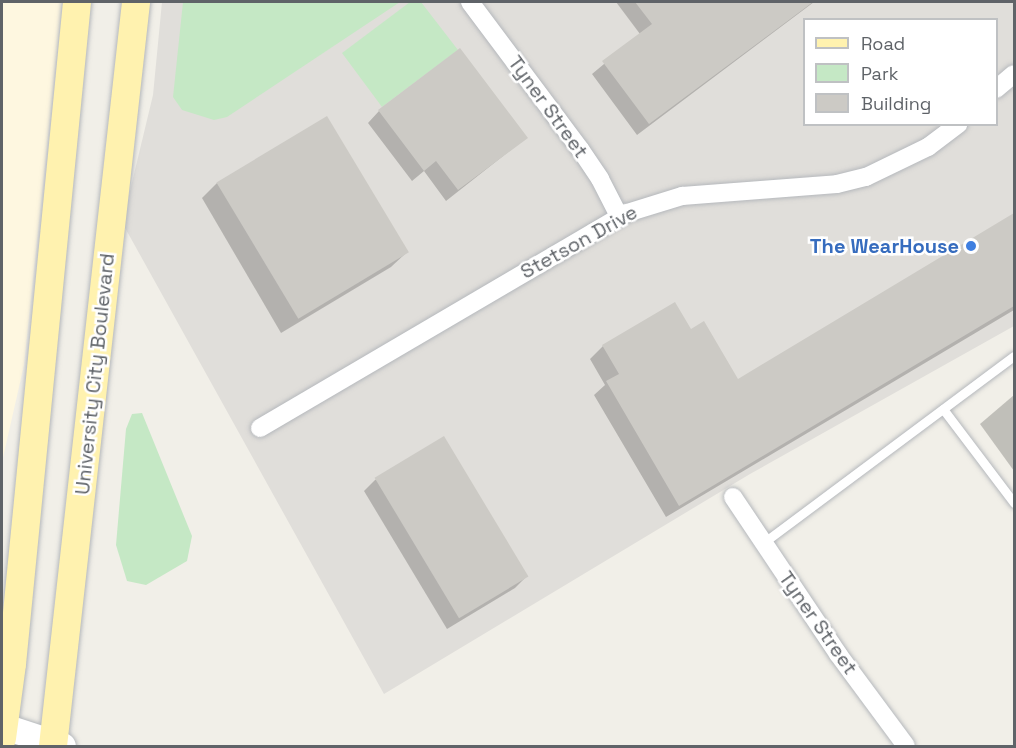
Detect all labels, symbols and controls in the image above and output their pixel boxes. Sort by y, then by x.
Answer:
legend [803,18,998,126]
text: Road [861,32,905,55]
street label: Tyner Street [503,51,593,163]
text: Park [861,62,898,85]
text: Building [861,92,931,115]
street label: Stetson Drive [516,200,642,284]
place label: The WearHouse [810,234,959,258]
marker: The WearHouse [964,239,978,253]
street label: University City Boulevard [70,252,120,496]
street label: Tyner Street [774,567,862,679]

